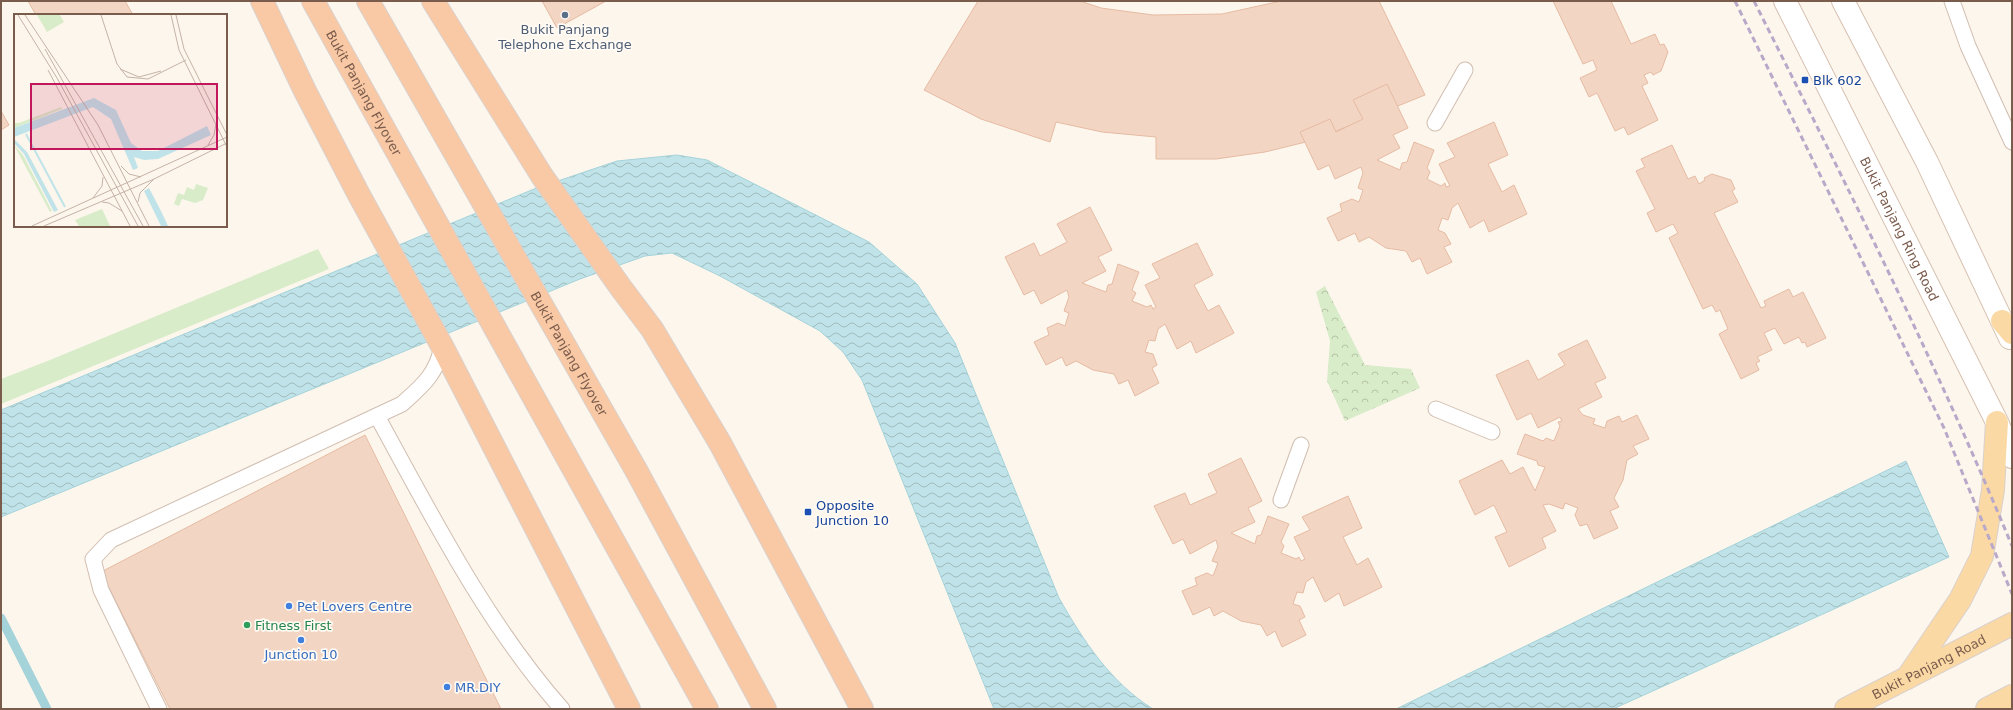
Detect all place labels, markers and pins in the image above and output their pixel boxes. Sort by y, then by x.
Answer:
marker: Bukit Panjang Telephone Exchange [560,10,570,20]
place label: Bukit Panjang Telephone Exchange [497,22,632,52]
place label: Blk 602 [1813,73,1862,88]
marker: Blk 602 [1800,75,1810,85]
place label: Opposite Junction 10 [815,498,889,528]
marker: Opposite Junction 10 [803,507,813,517]
place label: Pet Lovers Centre [297,599,412,614]
marker: Pet Lovers Centre [284,601,294,611]
place label: Fitness First [255,618,332,633]
marker: Fitness First [242,620,252,630]
marker: Junction 10 [296,635,306,645]
place label: Junction 10 [263,647,338,662]
place label: MR.DIY [455,680,501,695]
marker: MR.DIY [442,682,452,692]

